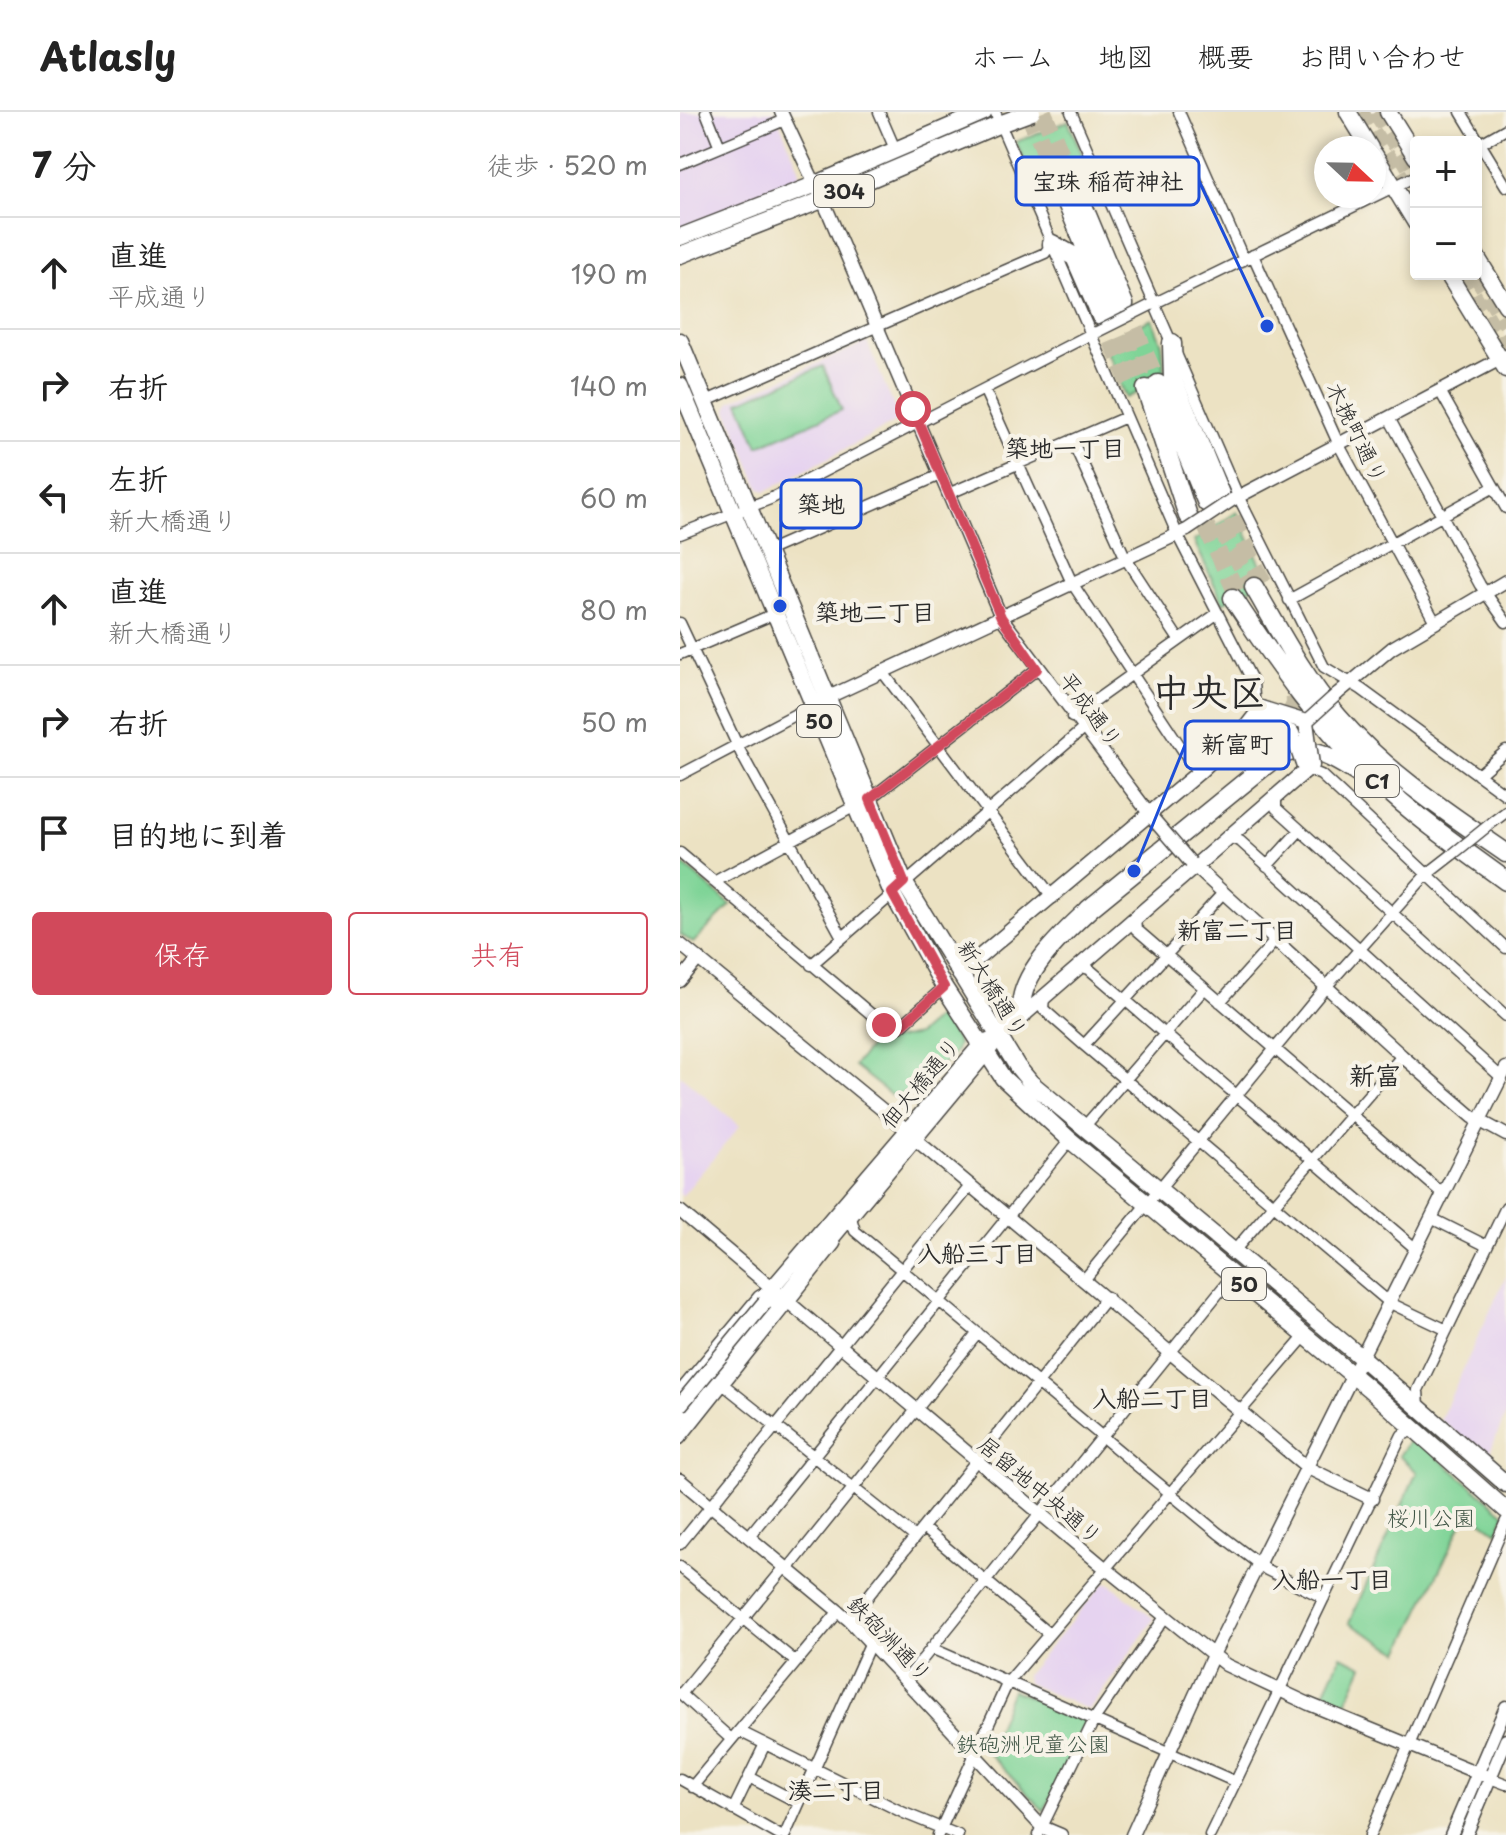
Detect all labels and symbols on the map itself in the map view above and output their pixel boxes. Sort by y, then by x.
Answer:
north arrow [1314,136,1386,208]
callout: 宝珠 稲荷神社 [1016,157,1199,205]
text: 宝珠 稲荷神社 [1032,162,1184,198]
road number: 304 [814,175,874,207]
street label: 木挽町通り [1319,375,1397,489]
route start [895,391,931,427]
district label: 築地一丁目 [1005,429,1125,465]
callout: 築地 [781,480,861,528]
text: 築地 [797,485,845,521]
district label: 築地二丁目 [815,593,935,629]
district label: 中央区 [1152,662,1266,719]
street label: 平成通り [1052,664,1132,754]
road number: 50 [797,705,841,737]
callout: 新富町 [1185,721,1289,769]
text: 新富町 [1201,725,1273,761]
road number: C1 [1355,765,1399,797]
district label: 新富二丁目 [1177,911,1297,947]
street label: 新大橋通り [951,933,1037,1043]
route end [866,1007,902,1043]
street label: 佃大橋通り [871,1029,967,1135]
district label: 新富 [1349,1055,1401,1094]
district label: 入船三丁目 [917,1234,1037,1270]
road number: 50 [1222,1268,1266,1300]
district label: 入船二丁目 [1092,1379,1212,1415]
street label: 居留地中央通り [971,1427,1111,1551]
park label: 桜川公園 [1387,1500,1475,1533]
district label: 入船一丁目 [1272,1560,1392,1596]
street label: 鉄砲洲通り [841,1587,941,1689]
park label: 鉄砲洲児童公園 [956,1726,1110,1759]
district label: 湊二丁目 [788,1771,884,1807]

